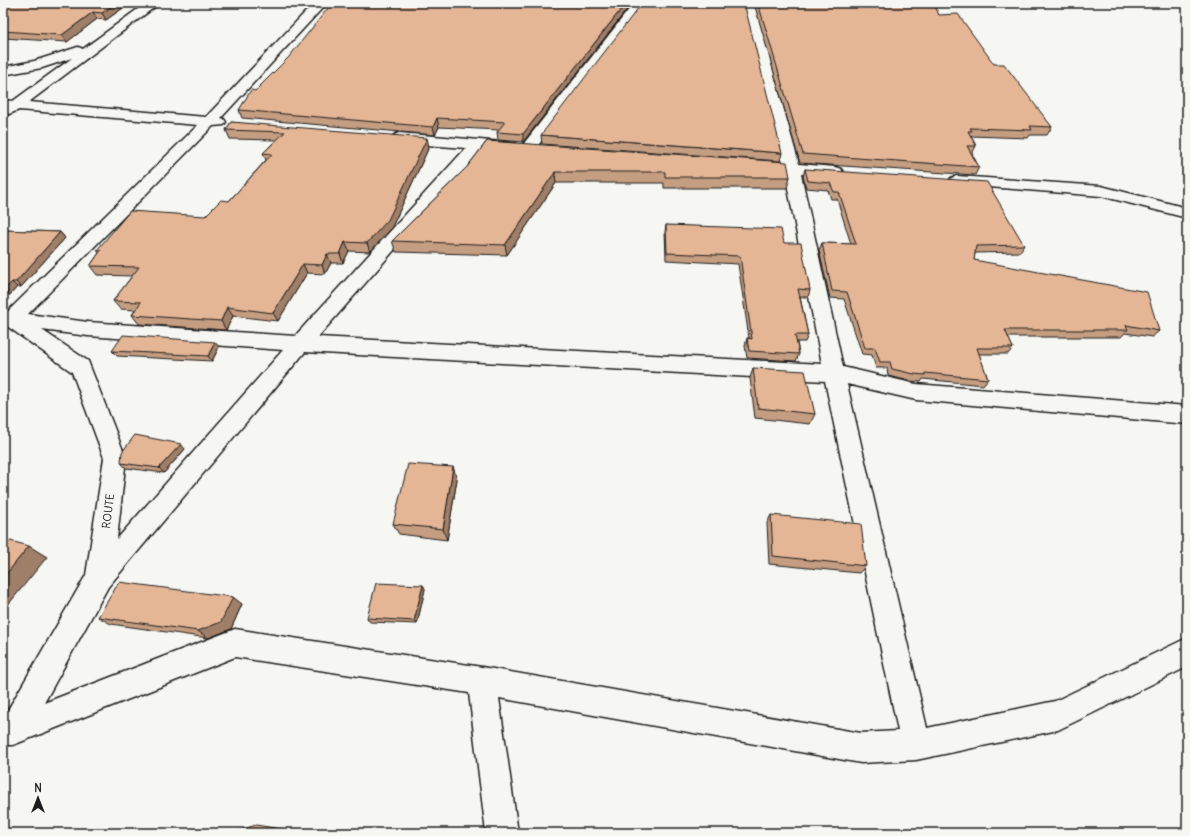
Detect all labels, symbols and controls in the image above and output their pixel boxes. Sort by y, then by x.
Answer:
street label: ROUTE [99,493,117,529]
north arrow [18,778,58,818]
text: N [34,781,42,795]

